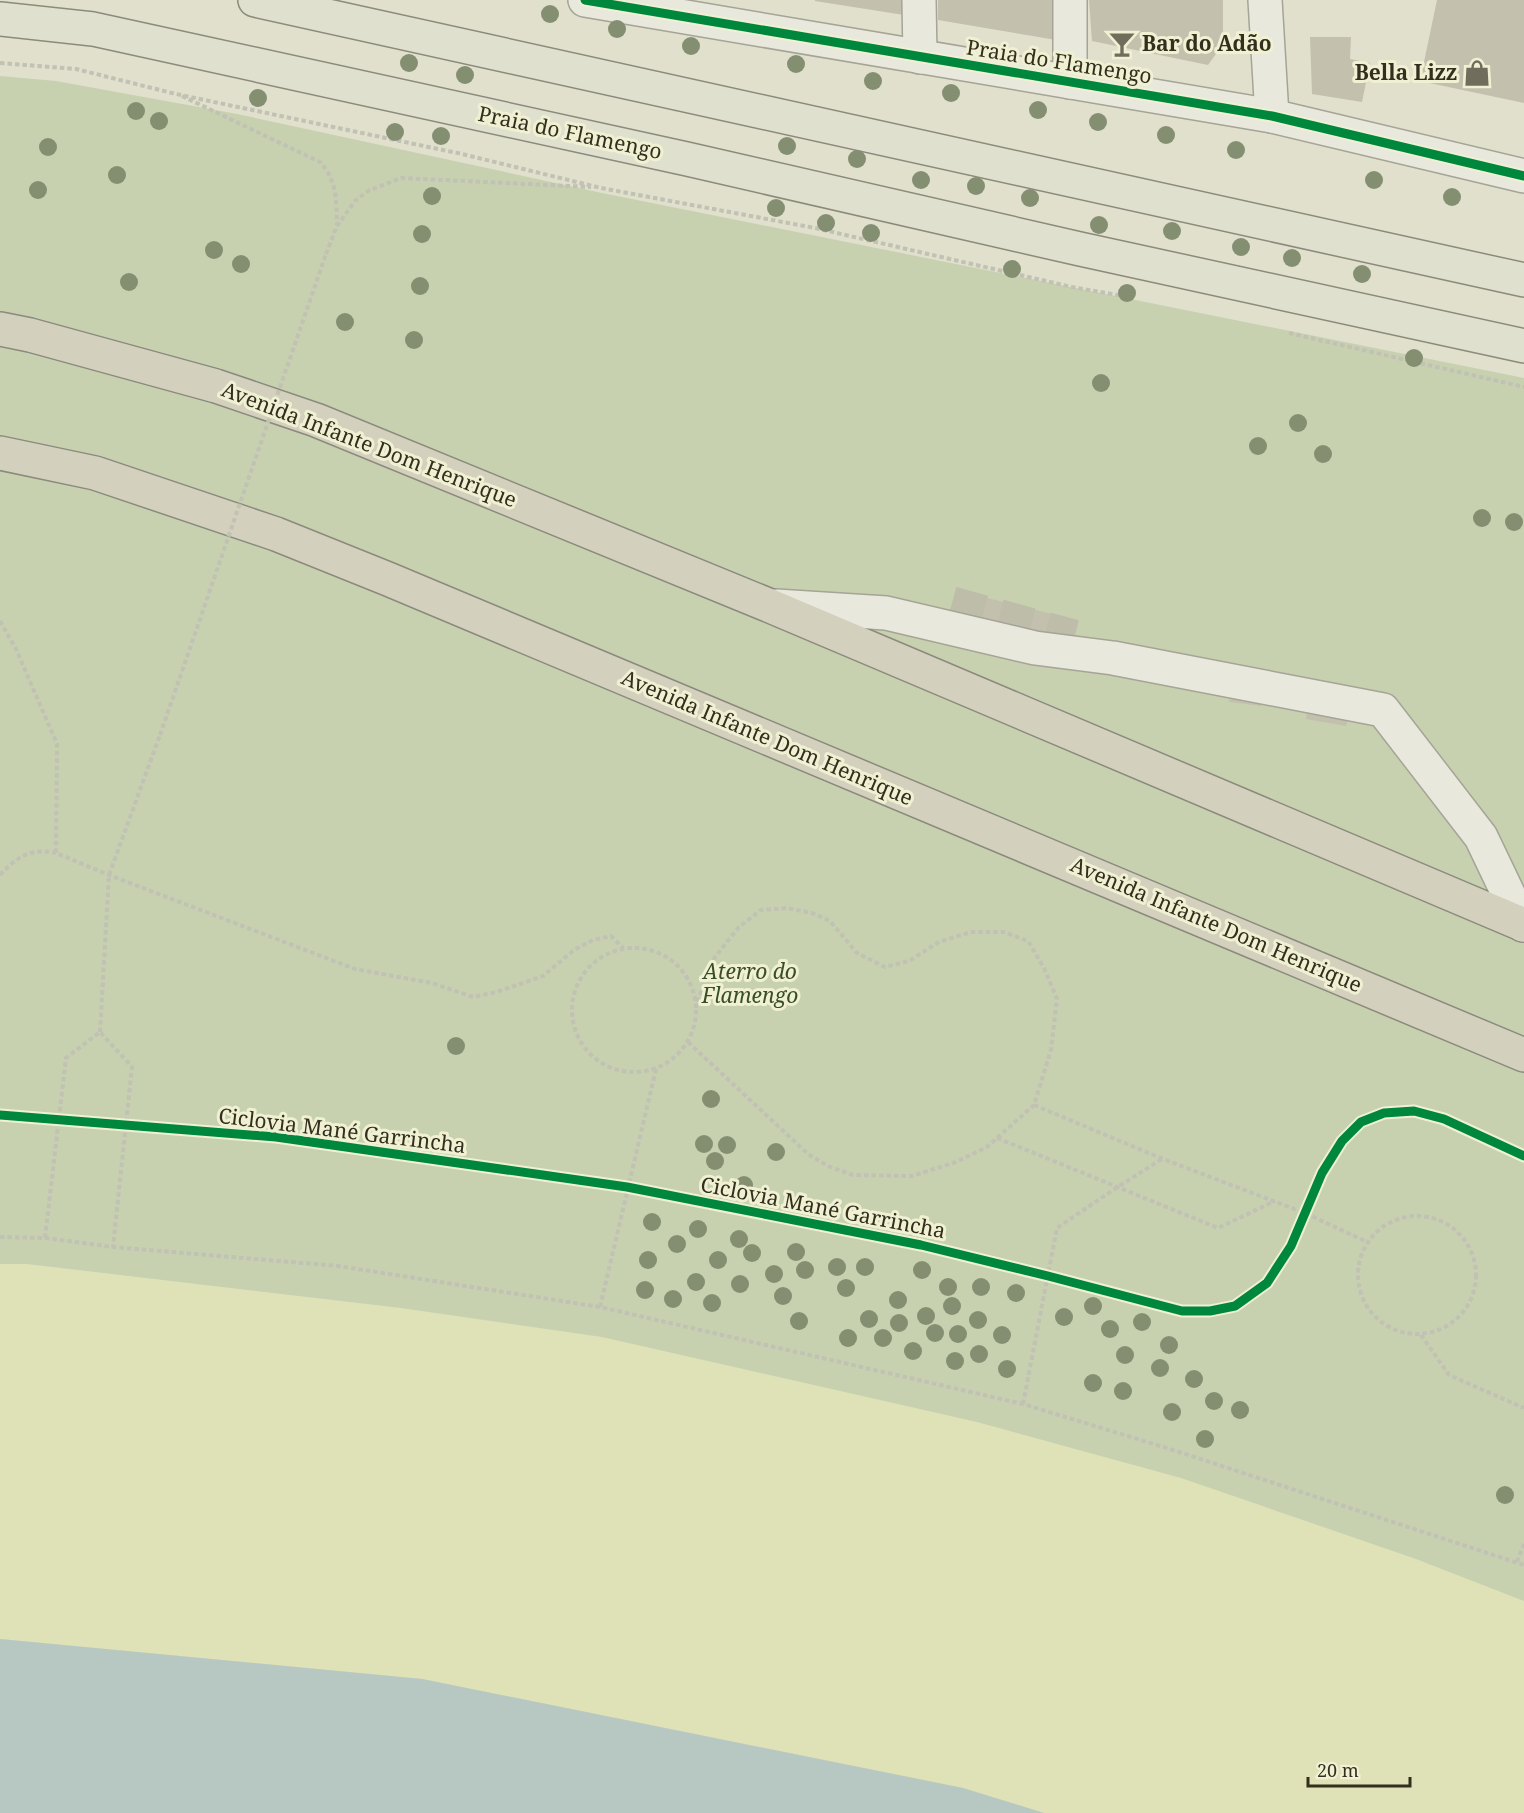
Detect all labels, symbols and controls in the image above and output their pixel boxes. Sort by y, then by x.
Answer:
bar icon: Bar do Adão [1107,29,1137,59]
place label: Bar do Adão [1142,29,1272,57]
street label: Praia do Flamengo [965,33,1154,89]
place label: Bella Lizz [1355,58,1457,86]
shop icon: Bella Lizz [1462,58,1492,88]
street label: Praia do Flamengo [476,99,665,165]
street label: Avenida Infante Dom Henrique [218,375,521,513]
street label: Avenida Infante Dom Henrique [617,663,917,811]
street label: Avenida Infante Dom Henrique [1066,850,1366,998]
park label: Aterro do Flamengo [701,957,798,1009]
street label: Ciclovia Mané Garrincha [217,1101,467,1159]
street label: Ciclovia Mané Garrincha [698,1170,948,1245]
scale bar [1308,1750,1410,1788]
text: 20 m [1317,1758,1359,1782]

